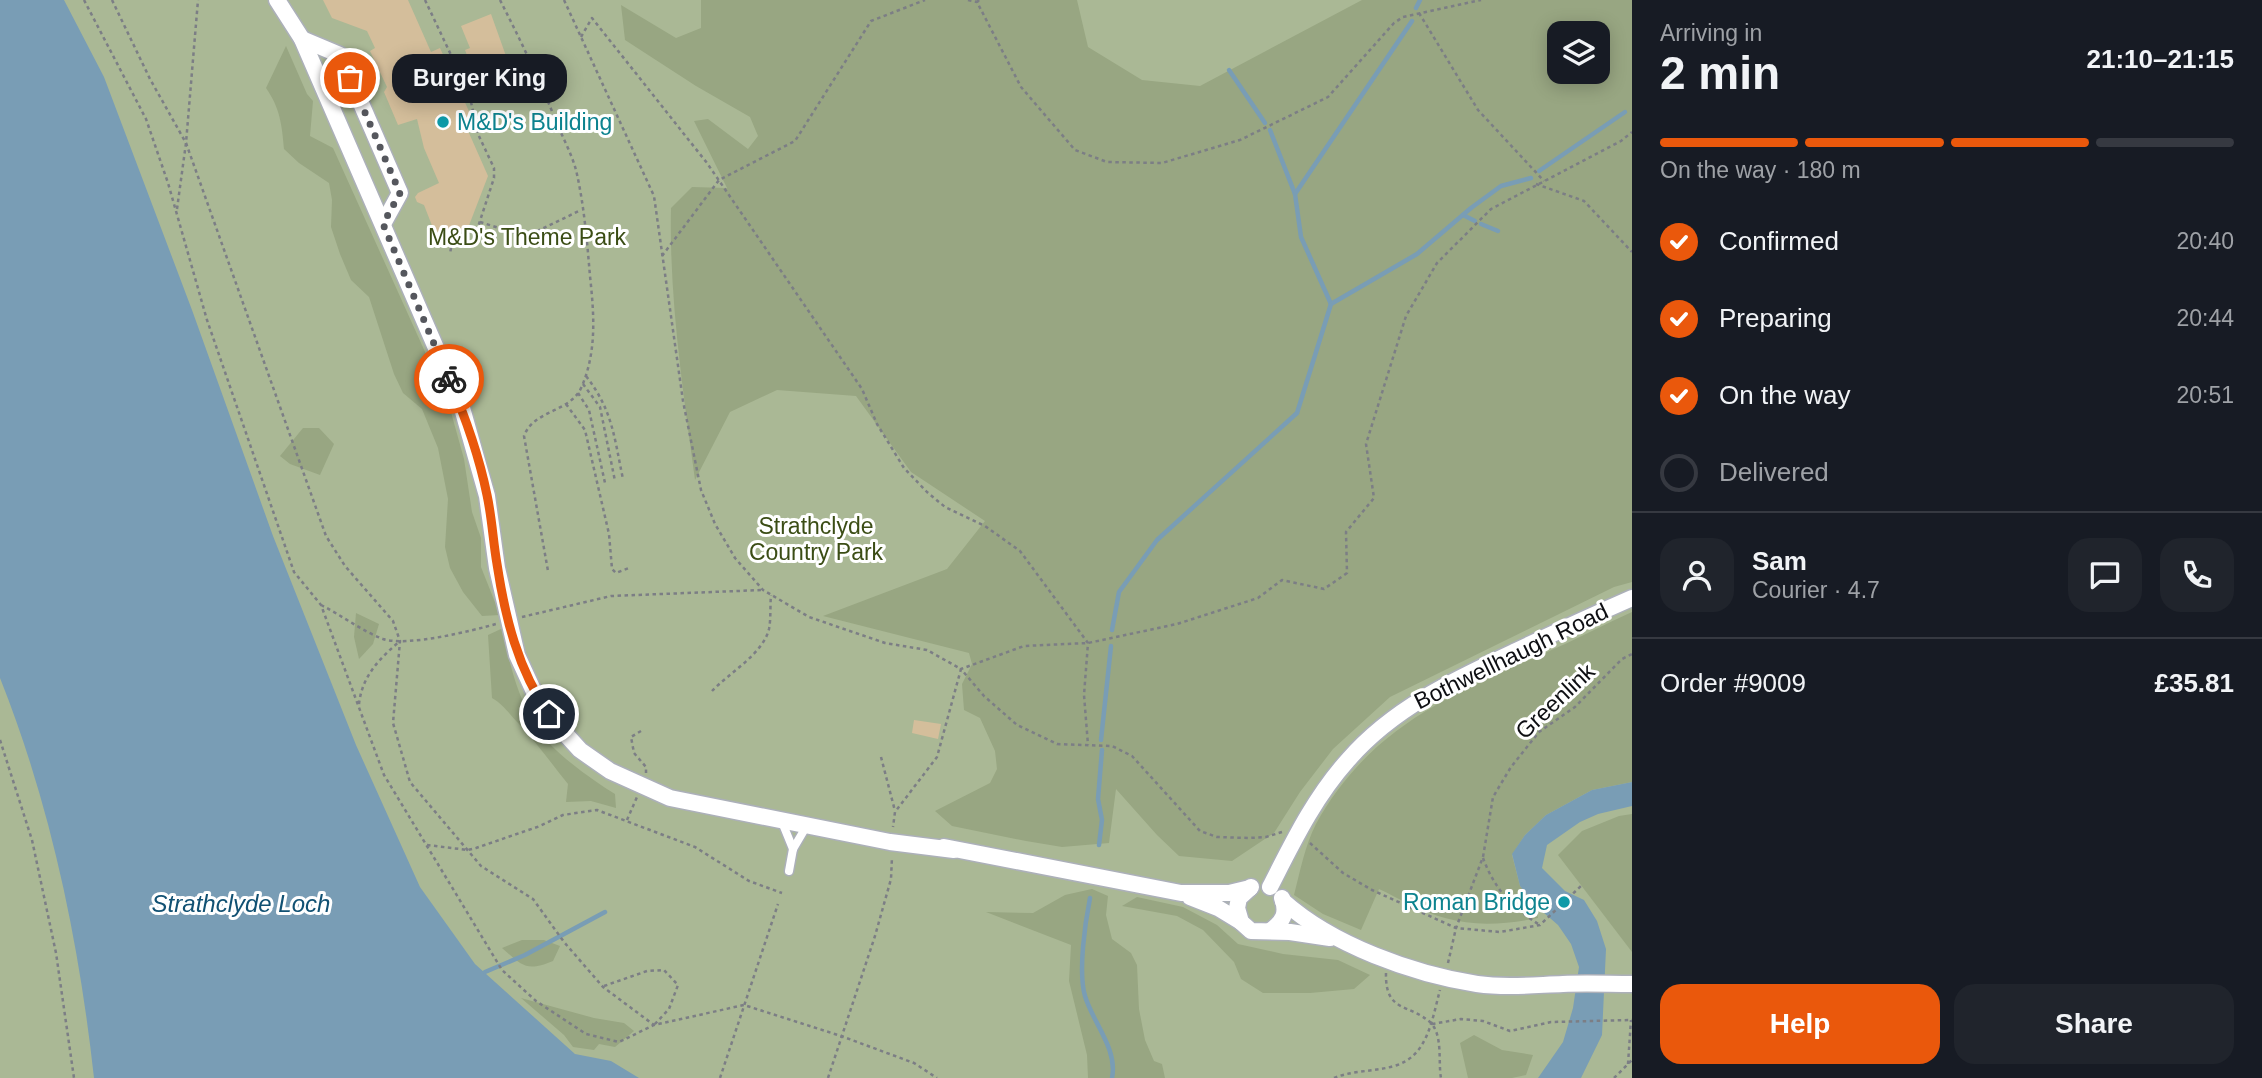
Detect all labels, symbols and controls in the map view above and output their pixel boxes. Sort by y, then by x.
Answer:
text: Arriving in [1660,20,1762,46]
map controls [1547,21,1610,84]
button: layers [1547,21,1610,84]
text: 21:10–21:15 [2087,44,2234,74]
text: 2 min [1660,47,1780,99]
pin [320,48,380,108]
callout: Burger King [392,54,567,102]
icon: bag [331,59,369,97]
text: Burger King [413,65,546,91]
place label: M&D's Building [457,109,612,135]
marker: M&D's Building [435,114,451,130]
text: On the way · 180 m [1660,157,1861,183]
icon: check [1660,223,1698,261]
park label: M&D's Theme Park [428,224,627,250]
text: Confirmed [1719,226,1839,256]
text: 20:40 [2176,228,2234,254]
icon: check [1660,300,1698,338]
text: Preparing [1719,303,1832,333]
text: 20:44 [2176,305,2234,331]
courier [414,344,484,414]
icon: bike [430,360,468,398]
icon: check [1660,377,1698,415]
text: On the way [1719,380,1851,410]
text: 20:51 [2176,382,2234,408]
text: Delivered [1719,457,1829,487]
park label: Strathclyde Country Park [749,513,884,565]
button: person [1660,538,1734,612]
button: chat [2068,538,2142,612]
button: phone [2160,538,2234,612]
text: Sam [1752,546,1807,576]
text: Courier · 4.7 [1752,577,1880,603]
street label: Bothwellhaugh Road [1410,598,1612,714]
street label: Greenlink [1510,658,1600,744]
text: Order #9009 [1660,668,1806,698]
text: £35.81 [2154,668,2234,698]
pin [519,684,579,744]
icon: home [530,695,568,733]
place label: Roman Bridge [1403,889,1550,915]
water label: Strathclyde Loch [152,890,330,917]
marker: Roman Bridge [1556,894,1572,910]
button: Help [1660,984,1940,1064]
button: Share [1954,984,2234,1064]

